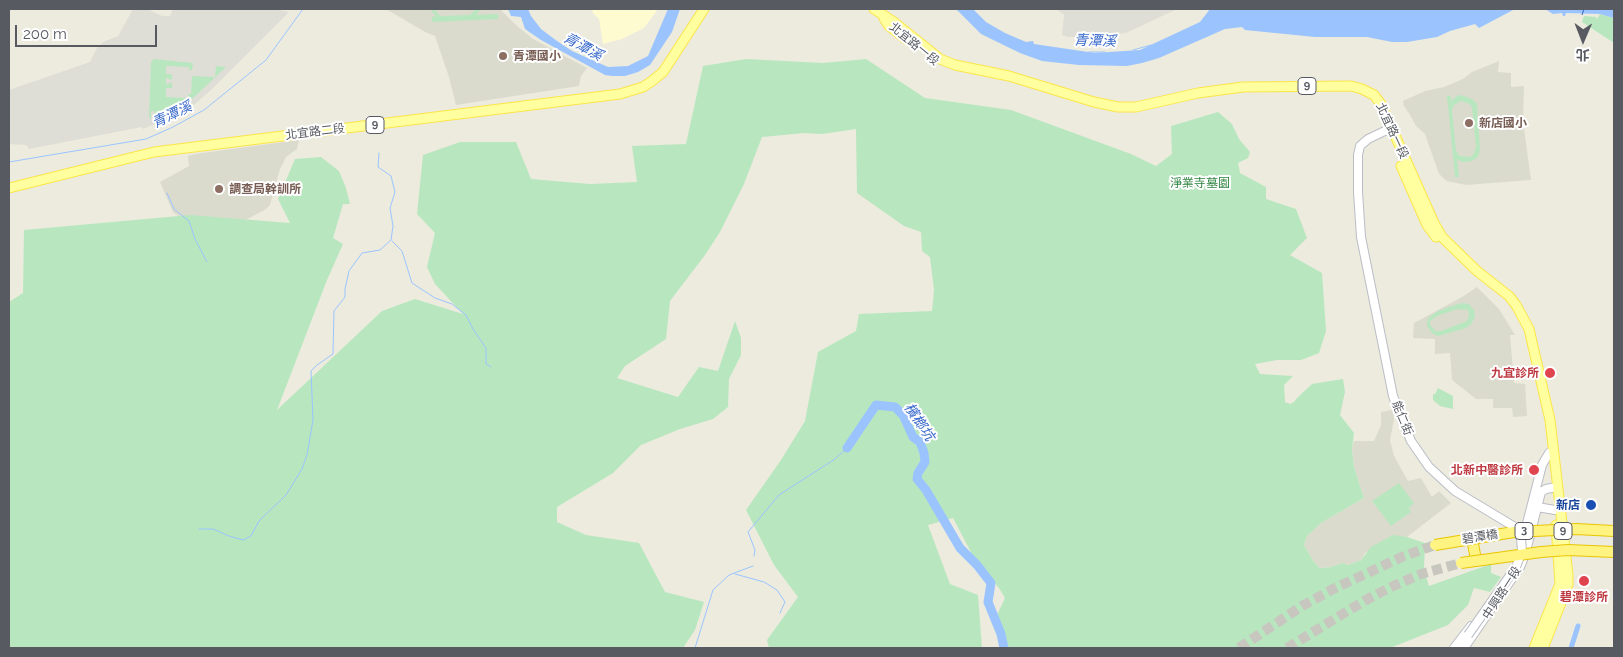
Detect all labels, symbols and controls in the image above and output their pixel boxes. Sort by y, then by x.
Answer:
scale bar [18,15,160,47]
north arrow [1558,15,1608,65]
street label: 北宜路一段 [886,20,942,68]
text: 200 m [23,25,67,43]
water label: 青潭溪 [561,29,605,65]
water label: 青潭溪 [1074,32,1116,50]
text: 北 [1576,47,1590,63]
place label: 青潭國小 [513,49,561,63]
marker: 青潭國小 [497,50,509,62]
road number: 9 [1298,78,1316,94]
water label: 青潭溪 [149,98,195,132]
street label: 北宜路一段 [1373,101,1411,161]
road number: 9 [366,116,384,134]
place label: 新店國小 [1479,116,1527,130]
marker: 新店國小 [1463,117,1475,129]
street label: 北宜路二段 [284,121,346,143]
park label: 淨業寺墓園 [1170,176,1230,190]
place label: 調查局幹訓所 [229,182,301,196]
marker: 調查局幹訓所 [213,183,225,195]
place label: 九宜診所 [1491,366,1539,380]
marker: 九宜診所 [1543,366,1557,380]
street label: 能仁街 [1389,399,1415,437]
water label: 檳榔坑 [900,400,938,444]
place label: 北新中醫診所 [1451,463,1523,477]
marker: 北新中醫診所 [1527,463,1541,477]
place label: 新店 [1556,498,1580,512]
marker: 新店 [1584,498,1598,512]
road number: 3 [1515,522,1533,540]
road number: 9 [1554,522,1572,540]
street label: 碧潭橋 [1461,527,1499,547]
street label: 中興路一段 [1480,564,1524,622]
marker: 碧潭診所 [1577,574,1591,588]
place label: 碧潭診所 [1560,590,1608,604]

